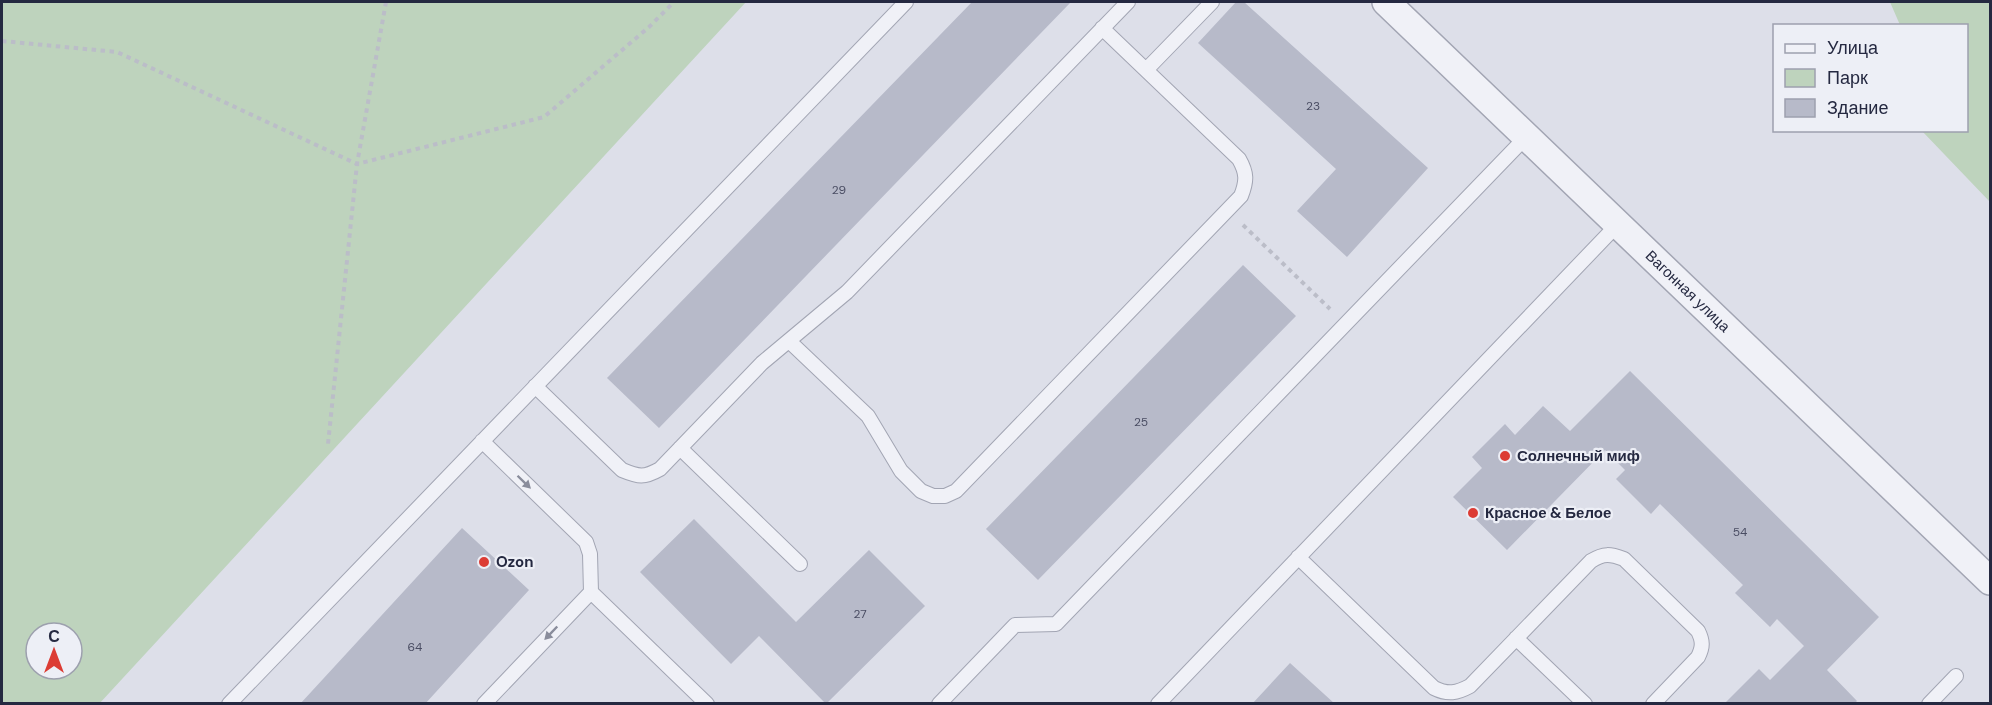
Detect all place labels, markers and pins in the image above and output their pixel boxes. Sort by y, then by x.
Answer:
place label: Солнечный миф [1517,446,1640,466]
marker: Солнечный миф [1498,449,1512,463]
place label: Красное & Белое [1485,503,1611,523]
marker: Красное & Белое [1466,506,1480,520]
place label: Ozon [496,552,534,572]
marker: Ozon [477,555,491,569]

